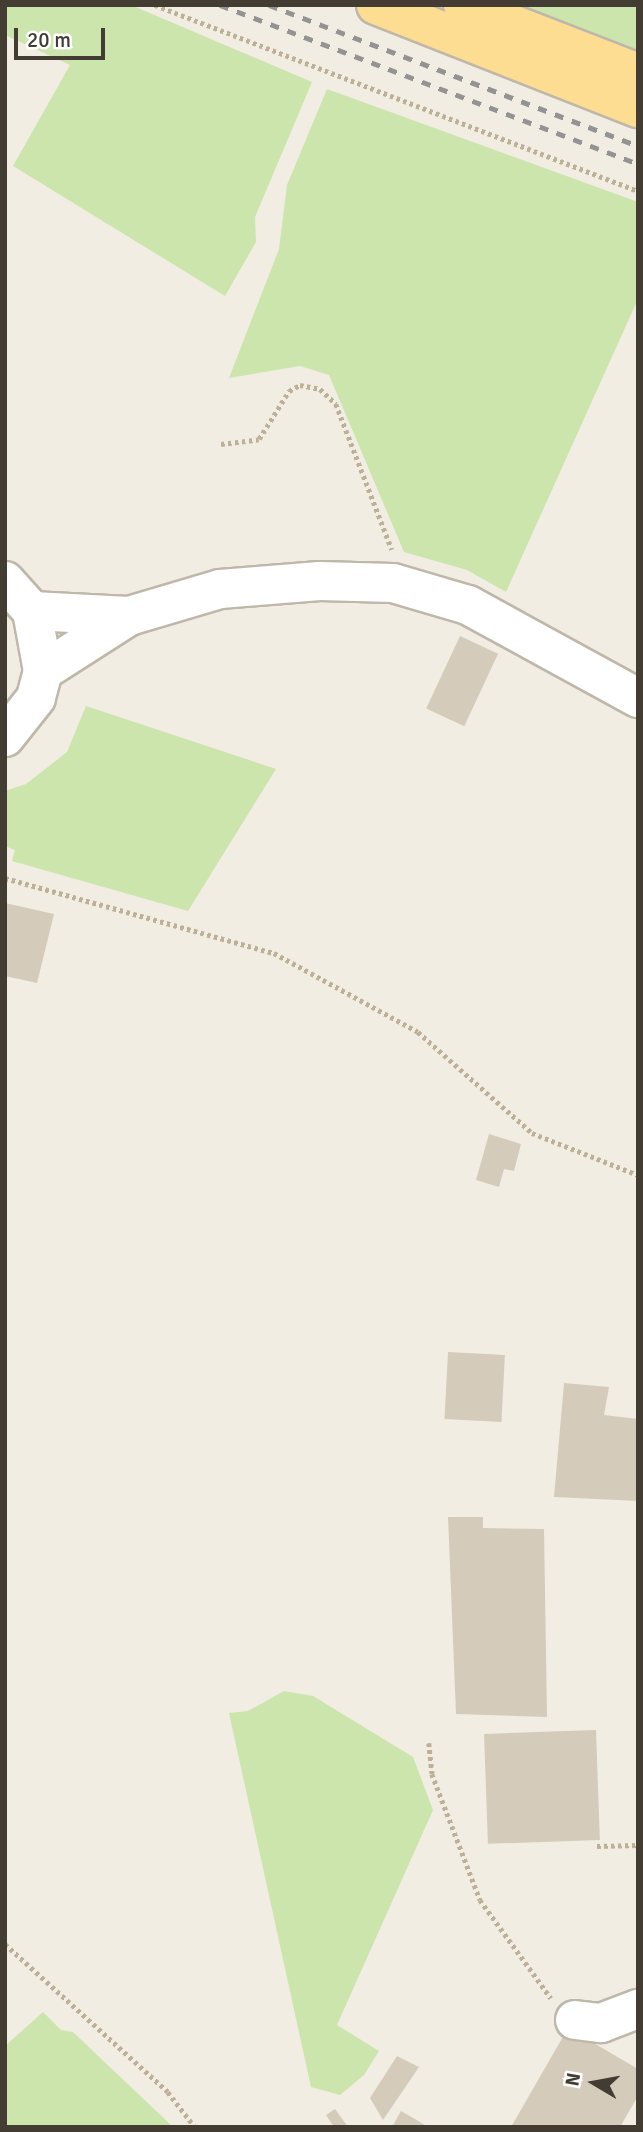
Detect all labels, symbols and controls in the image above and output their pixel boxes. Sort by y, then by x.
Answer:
scale bar [18,14,108,58]
text: 20 m [27,27,71,53]
north arrow [559,2048,629,2118]
text: N [560,2071,586,2088]

